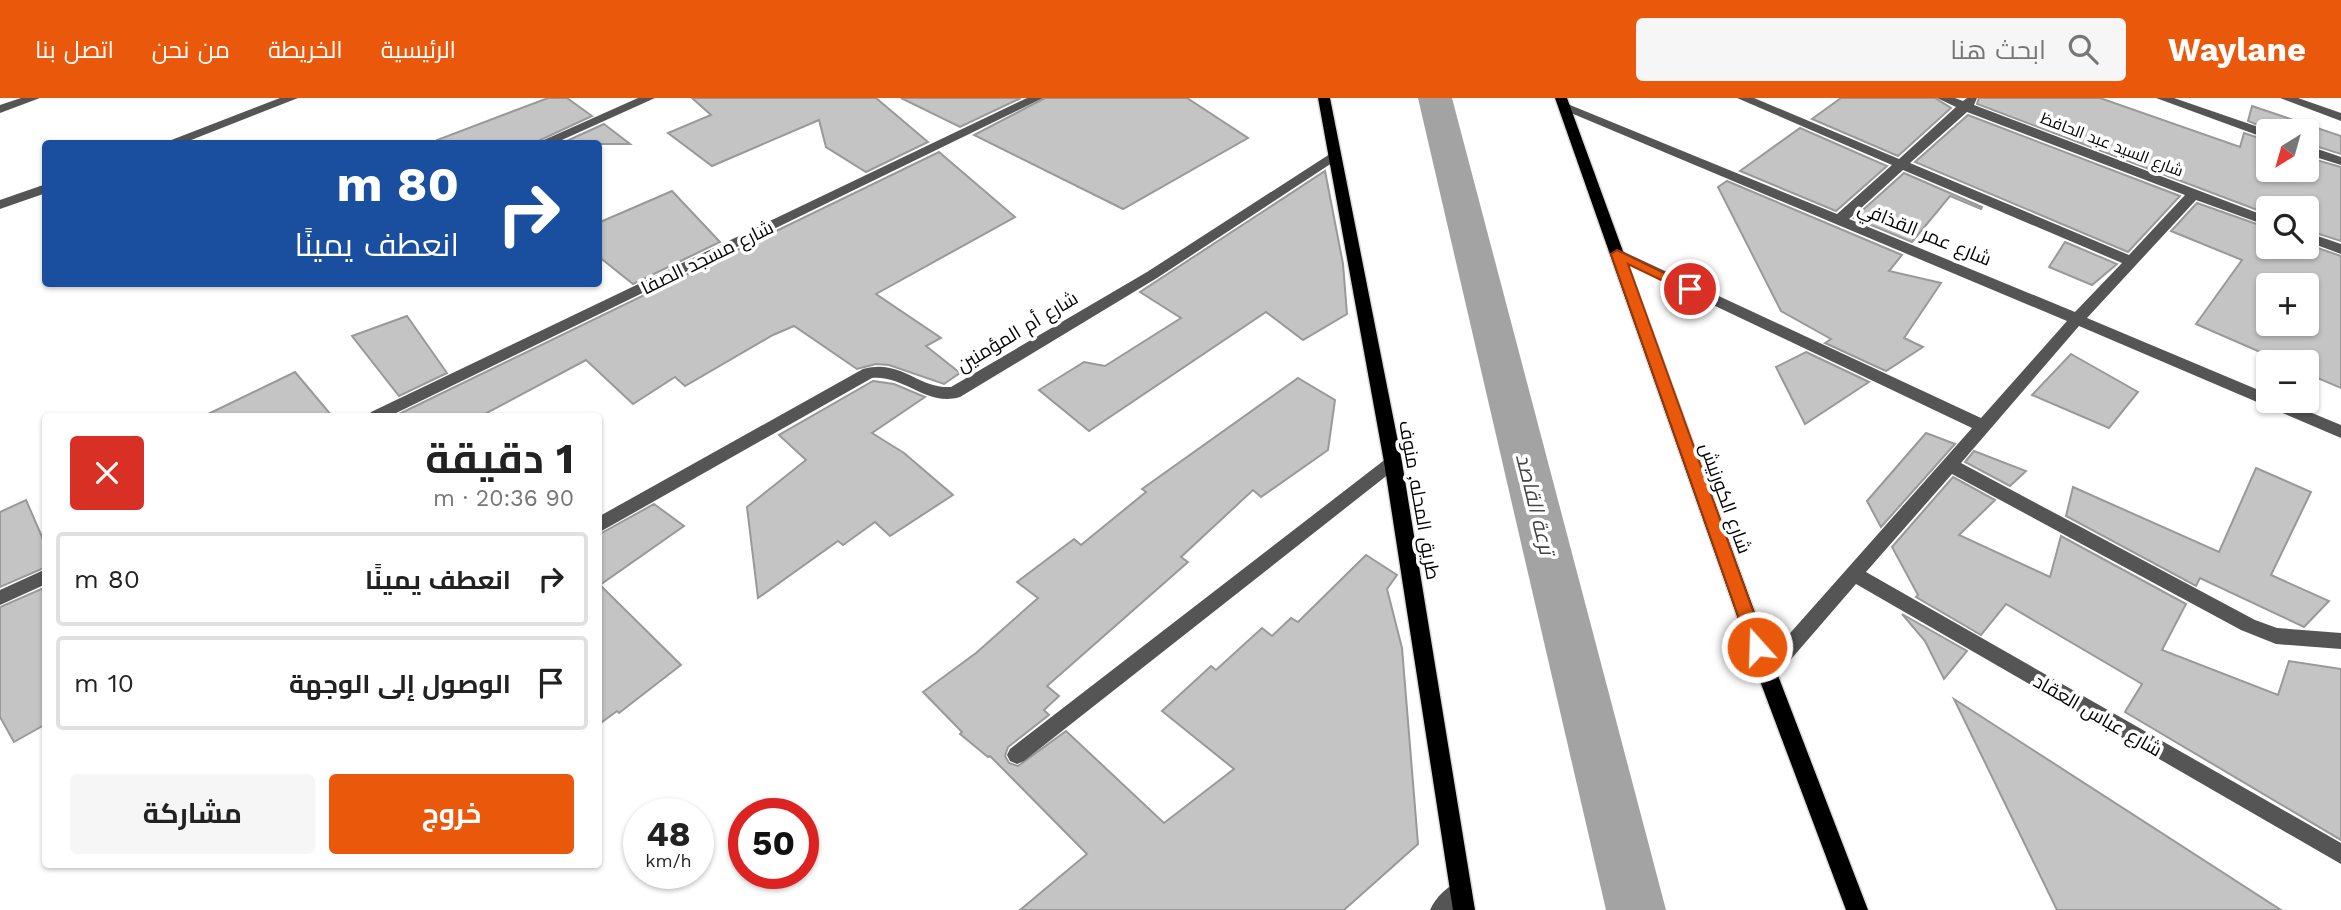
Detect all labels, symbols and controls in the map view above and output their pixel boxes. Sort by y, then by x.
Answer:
search box [1636,18,2126,81]
icon: search [2064,30,2102,68]
text: Waylane [2168,30,2306,69]
text: ابحث هنا [1950,35,2046,65]
text: اتصل بنا [35,36,114,64]
text: من نحن [152,36,230,64]
text: الخريطة [268,36,343,64]
text: الرئيسية [381,36,456,64]
street label: شارع السيد عبد الحافظ [2037,108,2186,182]
north arrow [2256,119,2319,182]
map controls [2256,119,2319,413]
text: 80 m [337,155,459,213]
icon: right [483,168,574,259]
street label: شارع عمر القذافي [1854,196,1995,273]
button: search [2256,196,2319,259]
street label: شارع مسجد الصفا [637,216,778,301]
text: انعطف يمينًا [294,226,459,264]
pin [1660,259,1720,319]
icon: arrive [1671,270,1709,308]
button: + [2256,273,2319,336]
street label: شارع أم المؤمنين [952,286,1083,378]
button: − [2256,350,2319,413]
street label: طريق المحله, منوف [1393,419,1445,582]
text: 1 دقيقة [425,434,574,483]
button: close [70,436,144,510]
street label: شارع الكورنيش [1693,440,1756,558]
water label: ترعة القاصد [1511,451,1561,560]
text: 90 m · 20:36 [433,485,574,512]
icon: right [532,560,570,598]
text: 80 m [74,564,140,594]
text: انعطف يمينًا [365,565,511,595]
position arrow [1720,610,1794,684]
icon: arrive [532,664,570,702]
text: 10 m [74,668,134,698]
text: الوصول إلى الوجهة [289,669,511,699]
street label: شارع عباس العقاد [2028,669,2166,763]
button: مشاركة [70,774,315,854]
button: خروج [329,774,574,854]
speed limit sign: 50 [728,798,819,889]
text: 48 [646,813,691,855]
text: km/h [645,850,692,871]

